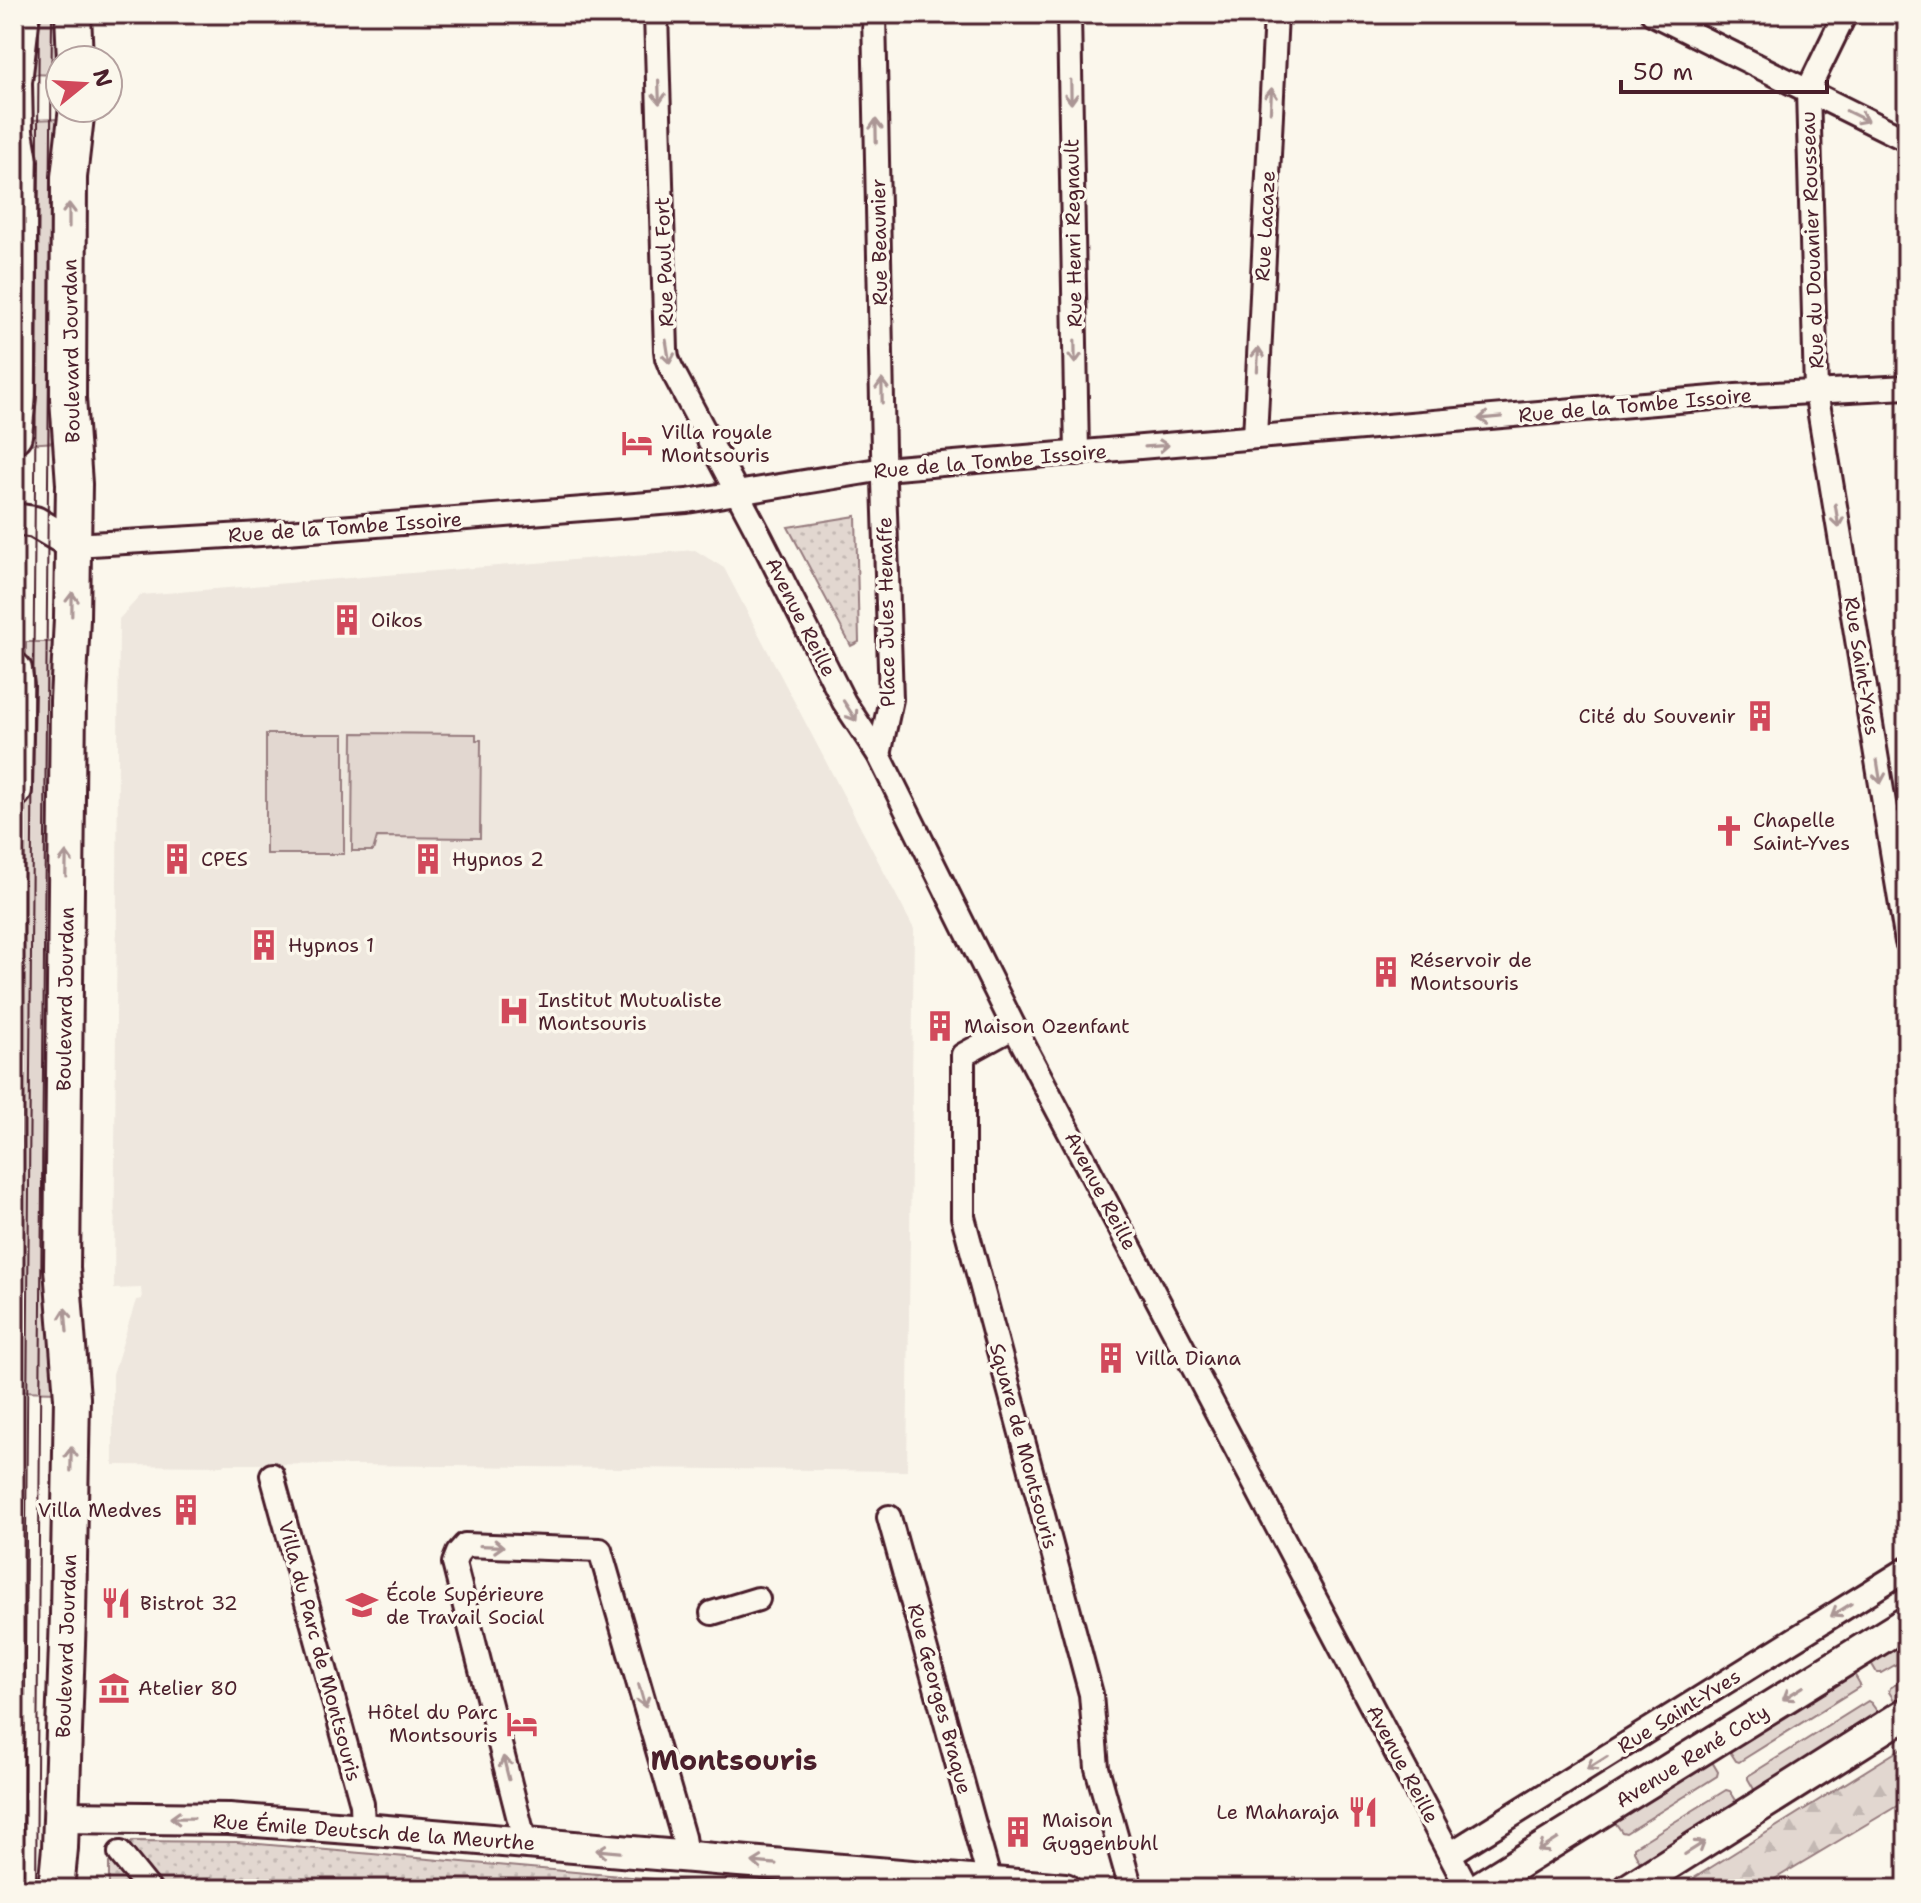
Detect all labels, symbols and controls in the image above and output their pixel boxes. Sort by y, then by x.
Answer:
north arrow [44,44,124,124]
scale bar [1621,44,1827,94]
text: 50 m [1633,56,1693,88]
text: N [86,65,119,91]
one-way arrow [651,78,666,105]
one-way arrow [1063,78,1078,105]
one-way arrow [1264,87,1279,114]
one-way arrow [1844,108,1868,124]
street label: Rue du Douanier Rousseau [1795,111,1829,369]
one-way arrow [868,118,884,145]
street label: Rue Henri Regnault [1058,138,1088,328]
street label: Rue Lacaze [1249,170,1281,282]
street label: Rue Beaunier [865,178,893,306]
street label: Rue Paul Fort [649,197,679,327]
one-way arrow [61,202,77,229]
street label: Boulevard Jourdan [56,259,86,443]
one-way arrow [661,338,676,364]
one-way arrow [1067,338,1083,365]
one-way arrow [1250,346,1265,373]
one-way arrow [874,378,890,405]
street label: Rue de la Tombe Issoire [1517,382,1753,428]
one-way arrow [1477,411,1504,426]
place label: Villa royale Montsouris [661,419,773,468]
hotel icon: Villa royale Montsouris [620,426,654,460]
street label: Rue de la Tombe Issoire [872,438,1108,484]
one-way arrow [1143,438,1170,453]
one-way arrow [1830,502,1845,528]
street label: Rue de la Tombe Issoire [227,506,463,548]
street label: Place Jules Henaffe [871,517,901,707]
street label: Avenue Reille [760,553,842,681]
one-way arrow [65,591,80,618]
street label: Rue Saint-Yves [1838,595,1886,737]
building icon: Oikos [330,603,364,637]
place label: Oikos [371,607,423,633]
one-way arrow [842,699,858,722]
building icon: Cité du Souvenir [1743,699,1777,733]
place label: Cité du Souvenir [1579,703,1736,729]
one-way arrow [1872,759,1887,784]
place label: Chapelle Saint-Yves [1753,807,1850,856]
church icon: Chapelle Saint-Yves [1712,814,1746,848]
building icon: CPES [160,842,194,876]
building icon: Hypnos 2 [411,842,445,876]
place label: CPES [201,846,248,872]
place label: Hypnos 2 [452,846,544,872]
one-way arrow [58,851,74,878]
street label: Boulevard Jourdan [50,907,80,1091]
building icon: Hypnos 1 [247,928,281,962]
place label: Hypnos 1 [288,932,374,958]
place label: Réservoir de Montsouris [1410,947,1532,996]
building icon: Réservoir de Montsouris [1369,955,1403,989]
place label: Institut Mutualiste Montsouris [538,987,722,1036]
hospital icon: Institut Mutualiste Montsouris [497,994,531,1028]
building icon: Maison Ozenfant [923,1009,957,1043]
place label: Maison Ozenfant [964,1013,1130,1039]
street label: Avenue Reille [1059,1127,1143,1255]
one-way arrow [58,1307,73,1334]
street label: Square de Montsouris [984,1340,1064,1552]
building icon: Villa Diana [1094,1341,1128,1375]
place label: Villa Diana [1135,1345,1241,1371]
one-way arrow [63,1446,79,1473]
building icon: Villa Medves [169,1493,203,1527]
place label: Villa Medves [38,1497,162,1523]
street label: Villa du Parc de Montsouris [273,1518,367,1784]
one-way arrow [478,1539,505,1554]
street label: Boulevard Jourdan [50,1553,82,1739]
place label: École Supérieure de Travail Social [386,1581,544,1630]
restaurant icon: Bistrot 32 [99,1586,133,1620]
school or university icon: École Supérieure de Travail Social [345,1588,379,1622]
place label: Bistrot 32 [140,1590,238,1616]
street label: Rue Georges Braque [902,1601,978,1797]
one-way arrow [1830,1602,1853,1618]
street label: Rue Saint-Yves [1613,1663,1745,1759]
museum icon: Atelier 80 [97,1671,131,1705]
place label: Atelier 80 [138,1675,238,1701]
one-way arrow [635,1683,650,1709]
one-way arrow [1782,1685,1805,1701]
street label: Avenue René Coty [1611,1698,1773,1814]
place label: Hôtel du Parc Montsouris [367,1699,498,1748]
street label: Avenue Reille [1361,1700,1445,1828]
hotel icon: Hôtel du Parc Montsouris [505,1707,539,1741]
district label: Montsouris [650,1741,818,1779]
one-way arrow [1586,1754,1608,1771]
one-way arrow [498,1755,513,1781]
restaurant icon: Le Maharaja [1346,1795,1380,1829]
place label: Le Maharaja [1216,1799,1340,1825]
place label: Maison Guggenbuhl [1042,1807,1158,1856]
street label: Rue Émile Deutsch de la Meurthe [212,1808,536,1856]
one-way arrow [169,1810,196,1826]
building icon: Maison Guggenbuhl [1001,1815,1035,1849]
one-way arrow [1537,1837,1560,1853]
one-way arrow [1683,1839,1706,1855]
one-way arrow [596,1843,622,1858]
one-way arrow [751,1855,778,1870]

